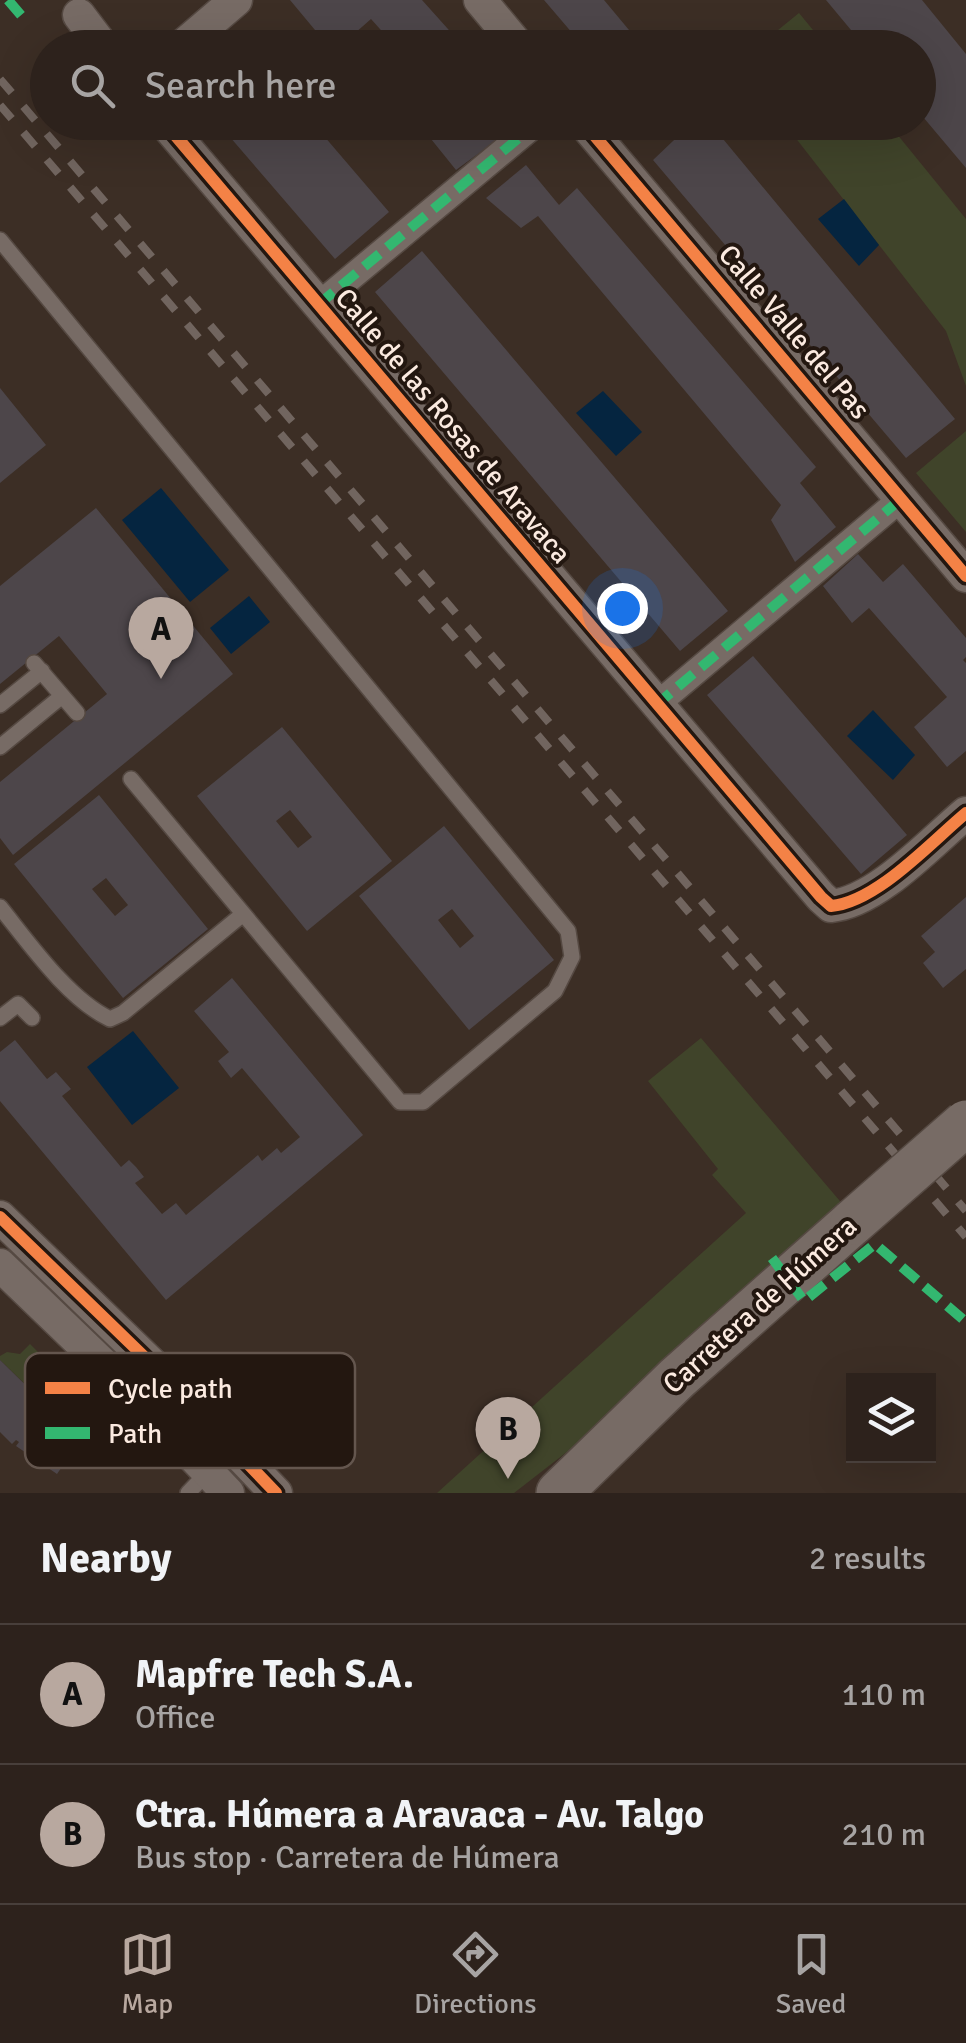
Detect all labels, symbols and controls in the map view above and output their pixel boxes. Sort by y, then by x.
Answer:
search box [30,30,936,140]
icon: search [65,58,120,113]
text: Search here [145,62,337,109]
street label: Calle Valle del Pas [711,238,877,426]
street label: Calle de las Rosas de Aravaca [328,281,578,571]
your location [597,583,648,634]
pin: A [128,596,194,679]
street label: Carretera de Húmera [656,1209,864,1401]
legend [25,1353,355,1468]
text: Cycle path [108,1372,233,1406]
map controls [846,1373,936,1463]
button: layers [846,1373,936,1463]
pin: B [476,1396,540,1479]
text: Path [108,1417,162,1451]
text: Nearby [40,1533,172,1584]
text: 2 results [809,1539,926,1578]
text: Mapfre Tech S.A. [135,1651,414,1698]
text: A [62,1675,83,1714]
text: 110 m [842,1675,926,1714]
text: Office [135,1698,215,1737]
text: Ctra. Húmera a Aravaca - Av. Talgo [135,1791,704,1838]
text: B [63,1815,82,1854]
text: 210 m [842,1815,926,1854]
text: Bus stop · Carretera de Húmera [135,1838,560,1877]
tab: Map [120,1927,175,2021]
tab: Directions [414,1927,536,2021]
tab: Saved [776,1927,846,2021]

